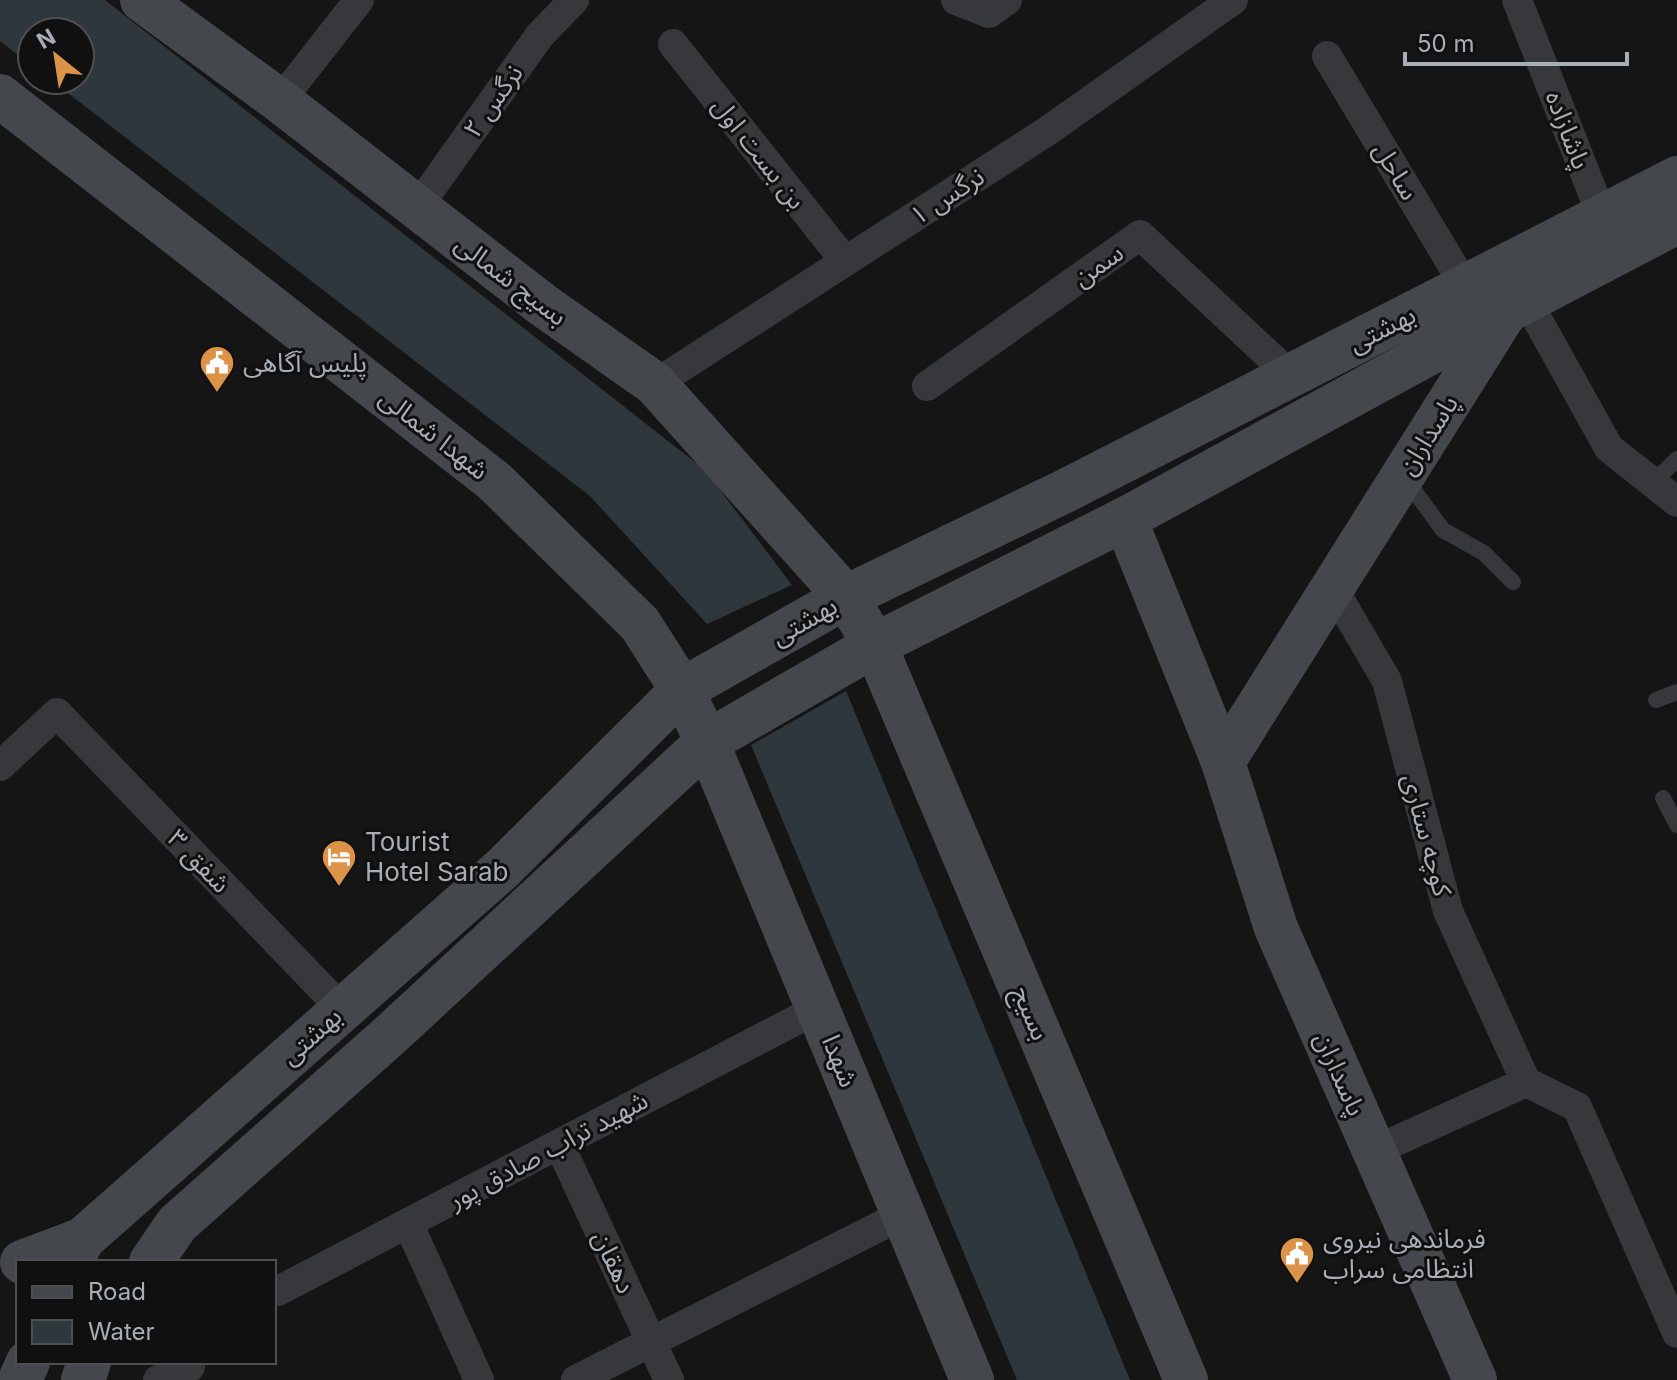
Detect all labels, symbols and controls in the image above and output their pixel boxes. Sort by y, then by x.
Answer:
north arrow [16,16,96,96]
scale bar [1405,16,1627,66]
text: N [32,23,60,54]
text: 50 m [1417,29,1475,58]
street label: نرگس ۲ [456,58,529,143]
street label: پاشازاده [1537,86,1598,174]
street label: بن بست اول [706,90,813,215]
street label: ساحل [1367,136,1426,205]
street label: نرگس ۱ [904,160,990,231]
street label: بسیج شمالی [446,228,573,336]
street label: سمن [1067,236,1129,293]
street label: بهشتی [1343,299,1420,359]
public building icon: پلیس آگاهی [198,344,236,394]
place label: پلیس آگاهی [243,347,367,380]
street label: شهدا شمالی [374,381,495,486]
street label: پاسداران [1391,389,1466,482]
street label: بهشتی [765,589,842,652]
street label: کوچه ستاری [1394,770,1459,900]
street label: شفق ۳ [161,822,237,900]
place label: Tourist Hotel Sarab [365,826,509,887]
hotel icon: Tourist Hotel Sarab [320,838,358,888]
street label: بسیج [1002,981,1057,1046]
street label: بهشتی [274,1000,347,1071]
street label: پاسداران [1306,1027,1373,1121]
street label: شهدا [816,1030,865,1091]
street label: شهید تراب صادق پور [442,1084,654,1218]
place label: فرماندهی نیروی انتظامی سراب [1323,1223,1486,1284]
street label: دهقان [587,1226,642,1298]
public building icon: فرماندهی نیروی انتظامی سراب [1278,1235,1316,1285]
legend [16,1260,276,1364]
text: Road [88,1277,146,1306]
text: Water [88,1317,155,1346]

